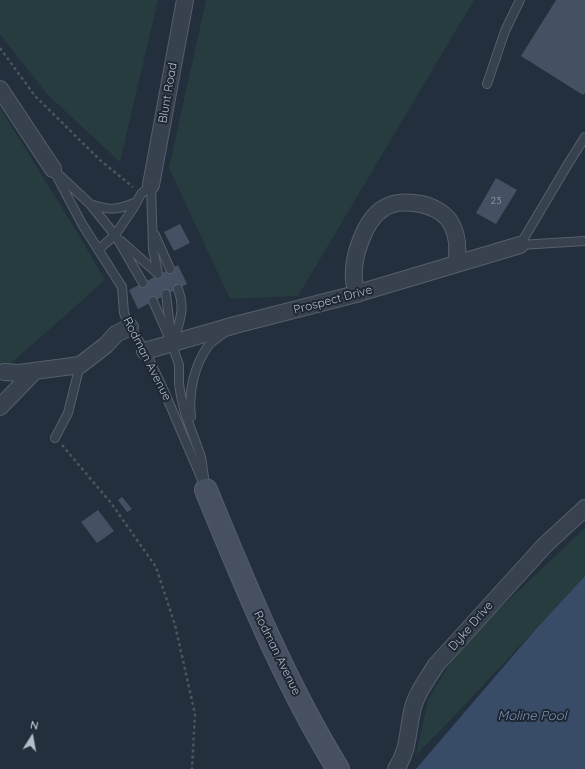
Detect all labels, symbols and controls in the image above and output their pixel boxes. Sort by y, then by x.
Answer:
street label: Blunt Road [156,62,180,124]
house number: 23 [491,195,501,207]
street label: Prospect Drive [292,283,374,317]
street label: Rodman Avenue [120,315,174,403]
street label: Dyke Drive [446,598,496,654]
street label: Rodman Avenue [250,609,304,697]
water label: Moline Pool [497,708,567,724]
north arrow [12,717,52,757]
text: N [29,718,40,733]

